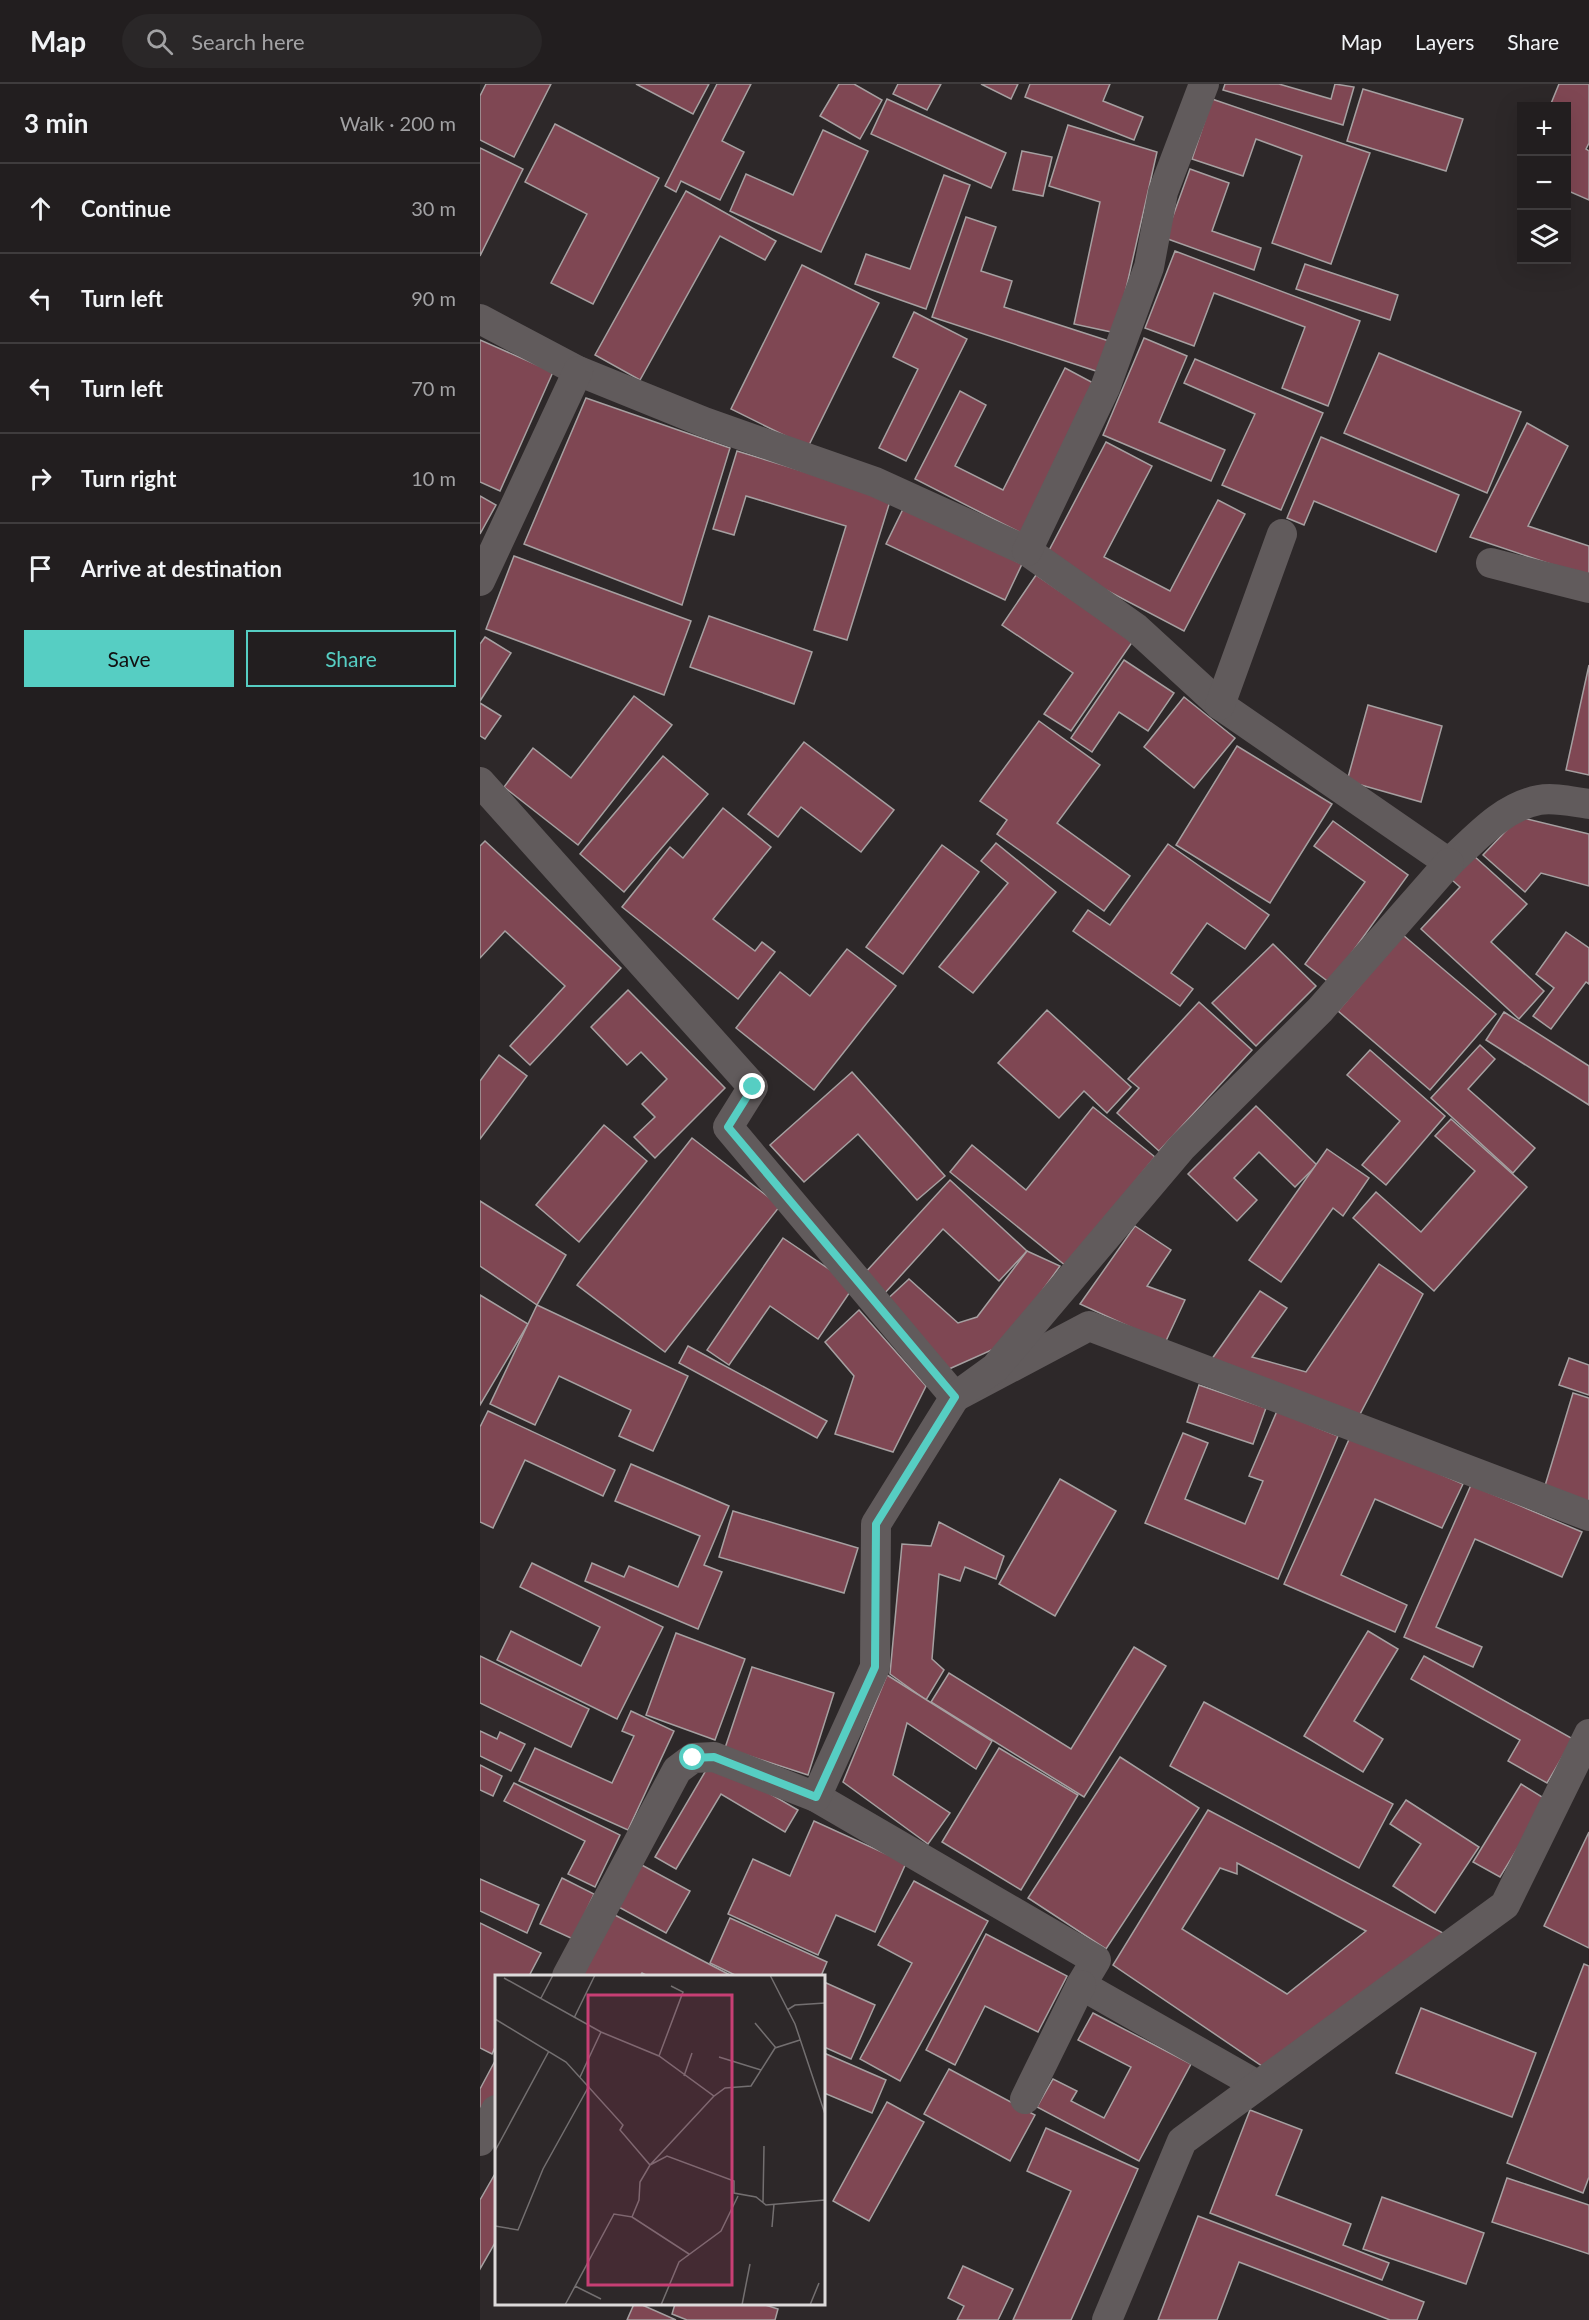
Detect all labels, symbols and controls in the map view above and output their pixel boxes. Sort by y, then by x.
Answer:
search box [122,14,542,68]
text: Map [30,24,86,58]
icon: search [143,25,176,58]
text: Search here [191,28,305,55]
text: Map [1341,29,1382,54]
text: Layers [1415,29,1474,54]
text: Share [1507,29,1559,54]
map controls [1517,102,1571,264]
button: + [1517,102,1571,156]
text: 3 min [24,107,88,139]
text: Walk · 200 m [340,111,456,135]
button: − [1517,156,1571,210]
icon: ahead [24,192,57,225]
text: Continue [81,195,171,222]
text: 30 m [411,196,456,220]
button: layers [1517,210,1571,264]
icon: left [24,282,57,315]
text: Turn left [81,285,163,312]
text: 90 m [411,286,456,310]
icon: left [24,372,57,405]
text: Turn left [81,375,163,402]
text: 70 m [411,376,456,400]
icon: right [24,462,57,495]
text: Turn right [81,465,176,492]
text: 10 m [411,466,456,490]
icon: arrive [24,552,57,585]
text: Arrive at destination [81,555,282,582]
button: Save [24,630,234,687]
button: Share [246,630,456,687]
route end [739,1073,765,1099]
route start [679,1744,705,1770]
inset map [495,1975,825,2305]

